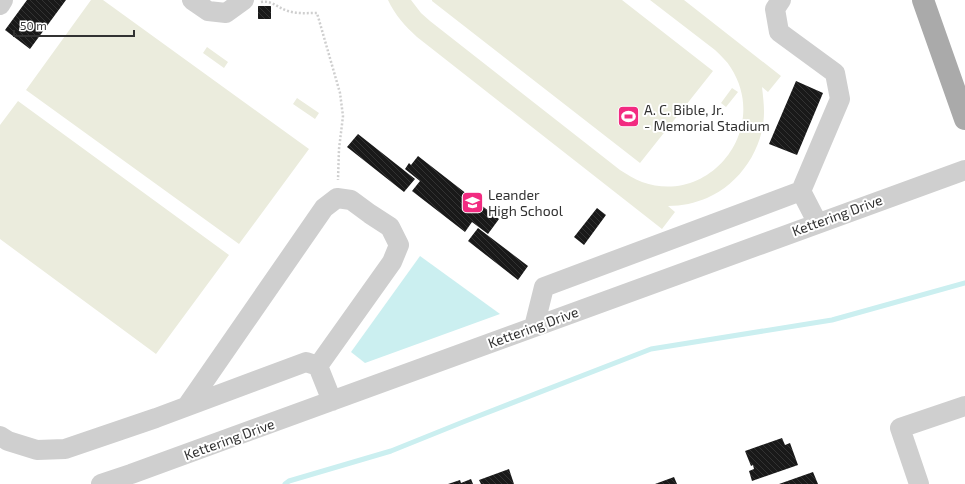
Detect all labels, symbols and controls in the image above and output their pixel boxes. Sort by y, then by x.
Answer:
scale bar [14,12,134,38]
text: 50 m [20,18,47,32]
place label: A. C. Bible, Jr. - Memorial Stadium [644,101,770,134]
sports icon: A. C. Bible, Jr. - Memorial Stadium [616,104,642,130]
place label: Leander High School [488,186,564,219]
school or university icon: Leander High School [459,189,485,215]
street label: Kettering Drive [789,191,885,239]
street label: Kettering Drive [485,303,581,351]
street label: Kettering Drive [181,415,277,463]

